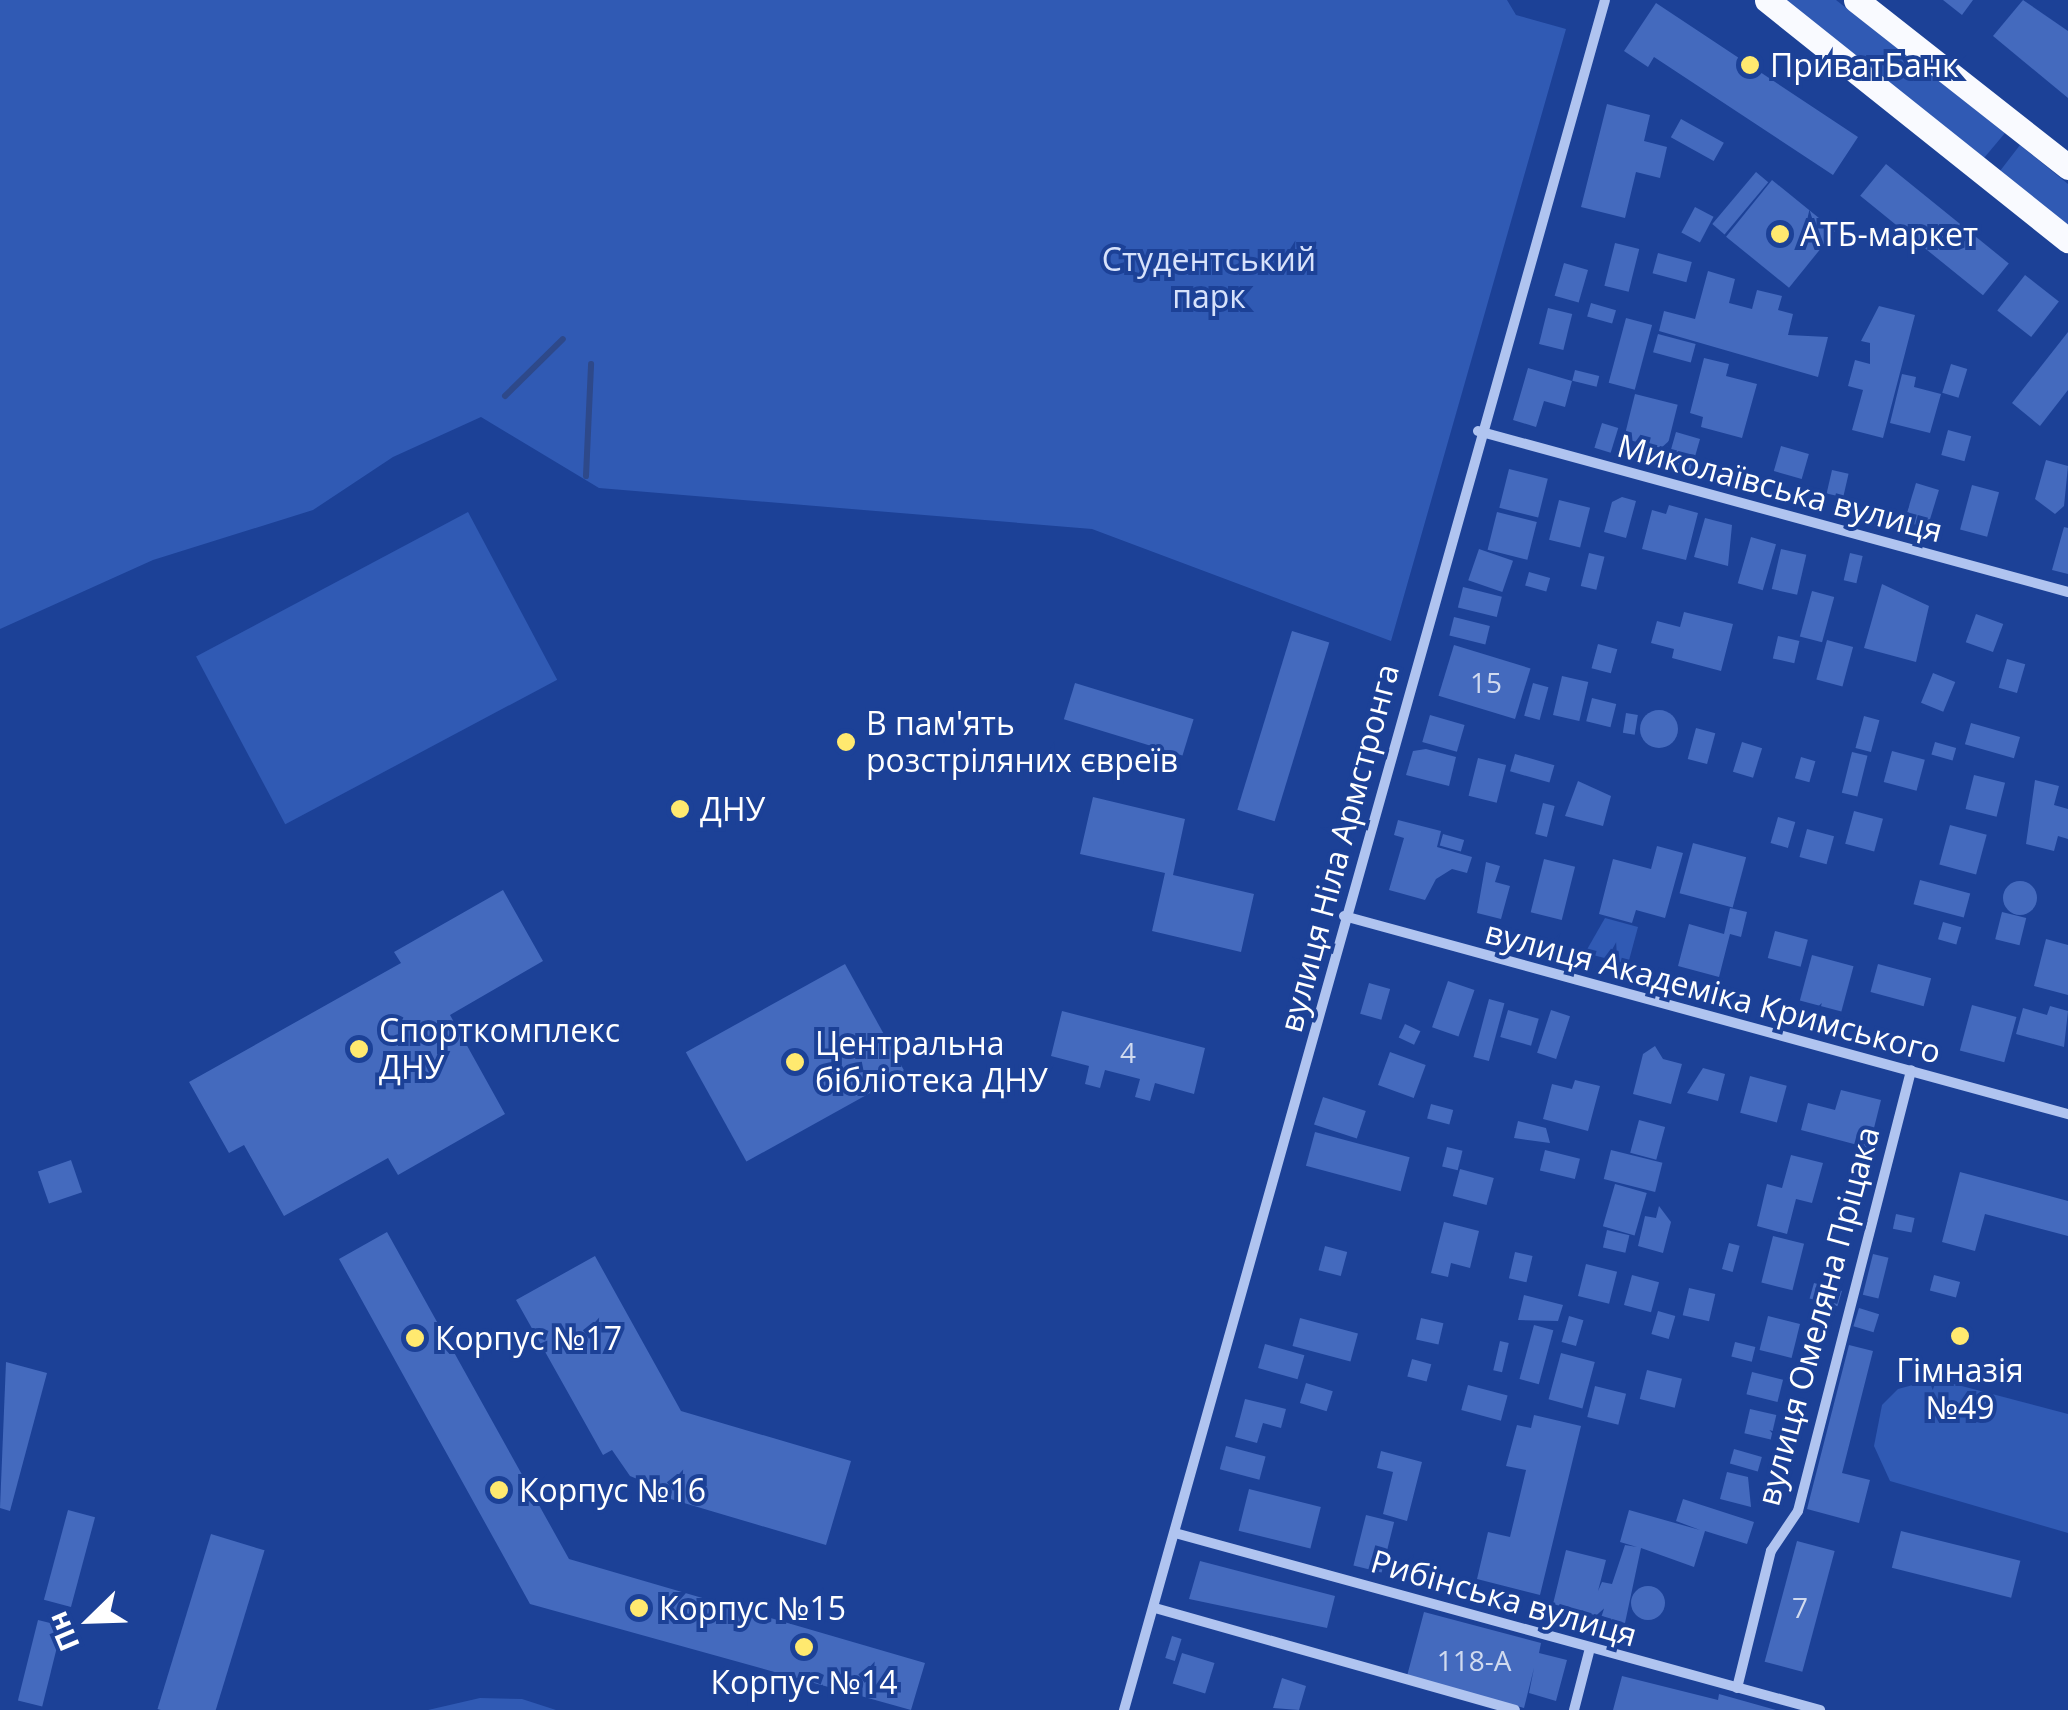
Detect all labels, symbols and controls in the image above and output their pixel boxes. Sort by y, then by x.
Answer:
place label: ПриватБанк [1770,46,1959,84]
marker: ПриватБанк [1739,54,1761,76]
place label: АТБ-маркет [1800,215,1978,253]
marker: АТБ-маркет [1769,223,1791,245]
park label: Студентський парк [1102,241,1316,316]
street label: Миколаївська вулиця [1613,426,1947,550]
street label: вулиця Ніла Армстронга [1271,660,1407,1036]
house number: 15 [1470,665,1502,699]
place label: В пам'ять розстріляних євреїв [866,705,1178,780]
marker: В пам'ять розстріляних євреїв [835,731,857,753]
place label: ДНУ [700,790,765,828]
marker: ДНУ [669,798,691,820]
street label: вулиця Академіка Кримського [1481,913,1945,1071]
place label: Спорткомплекс ДНУ [379,1012,620,1087]
place label: Центральна бібліотека ДНУ [815,1025,1048,1100]
house number: 4 [1120,1035,1136,1069]
marker: Спорткомплекс ДНУ [348,1038,370,1060]
marker: Центральна бібліотека ДНУ [784,1051,806,1073]
street label: вулиця Омеляна Пріцака [1749,1122,1887,1510]
place label: Корпус №17 [435,1319,622,1357]
marker: Гімназія №49 [1949,1325,1971,1347]
marker: Корпус №17 [404,1327,426,1349]
place label: Гімназія №49 [1896,1352,2024,1427]
place label: Корпус №16 [519,1471,706,1509]
marker: Корпус №16 [488,1479,510,1501]
street label: Рибінська вулиця [1367,1542,1641,1654]
north arrow [40,1570,140,1670]
place label: Корпус №15 [659,1589,846,1627]
house number: 7 [1792,1590,1808,1624]
marker: Корпус №15 [628,1597,650,1619]
text: Пн [37,1606,88,1657]
marker: Корпус №14 [793,1636,815,1658]
house number: 118-А [1437,1643,1511,1677]
place label: Корпус №14 [710,1663,898,1701]

